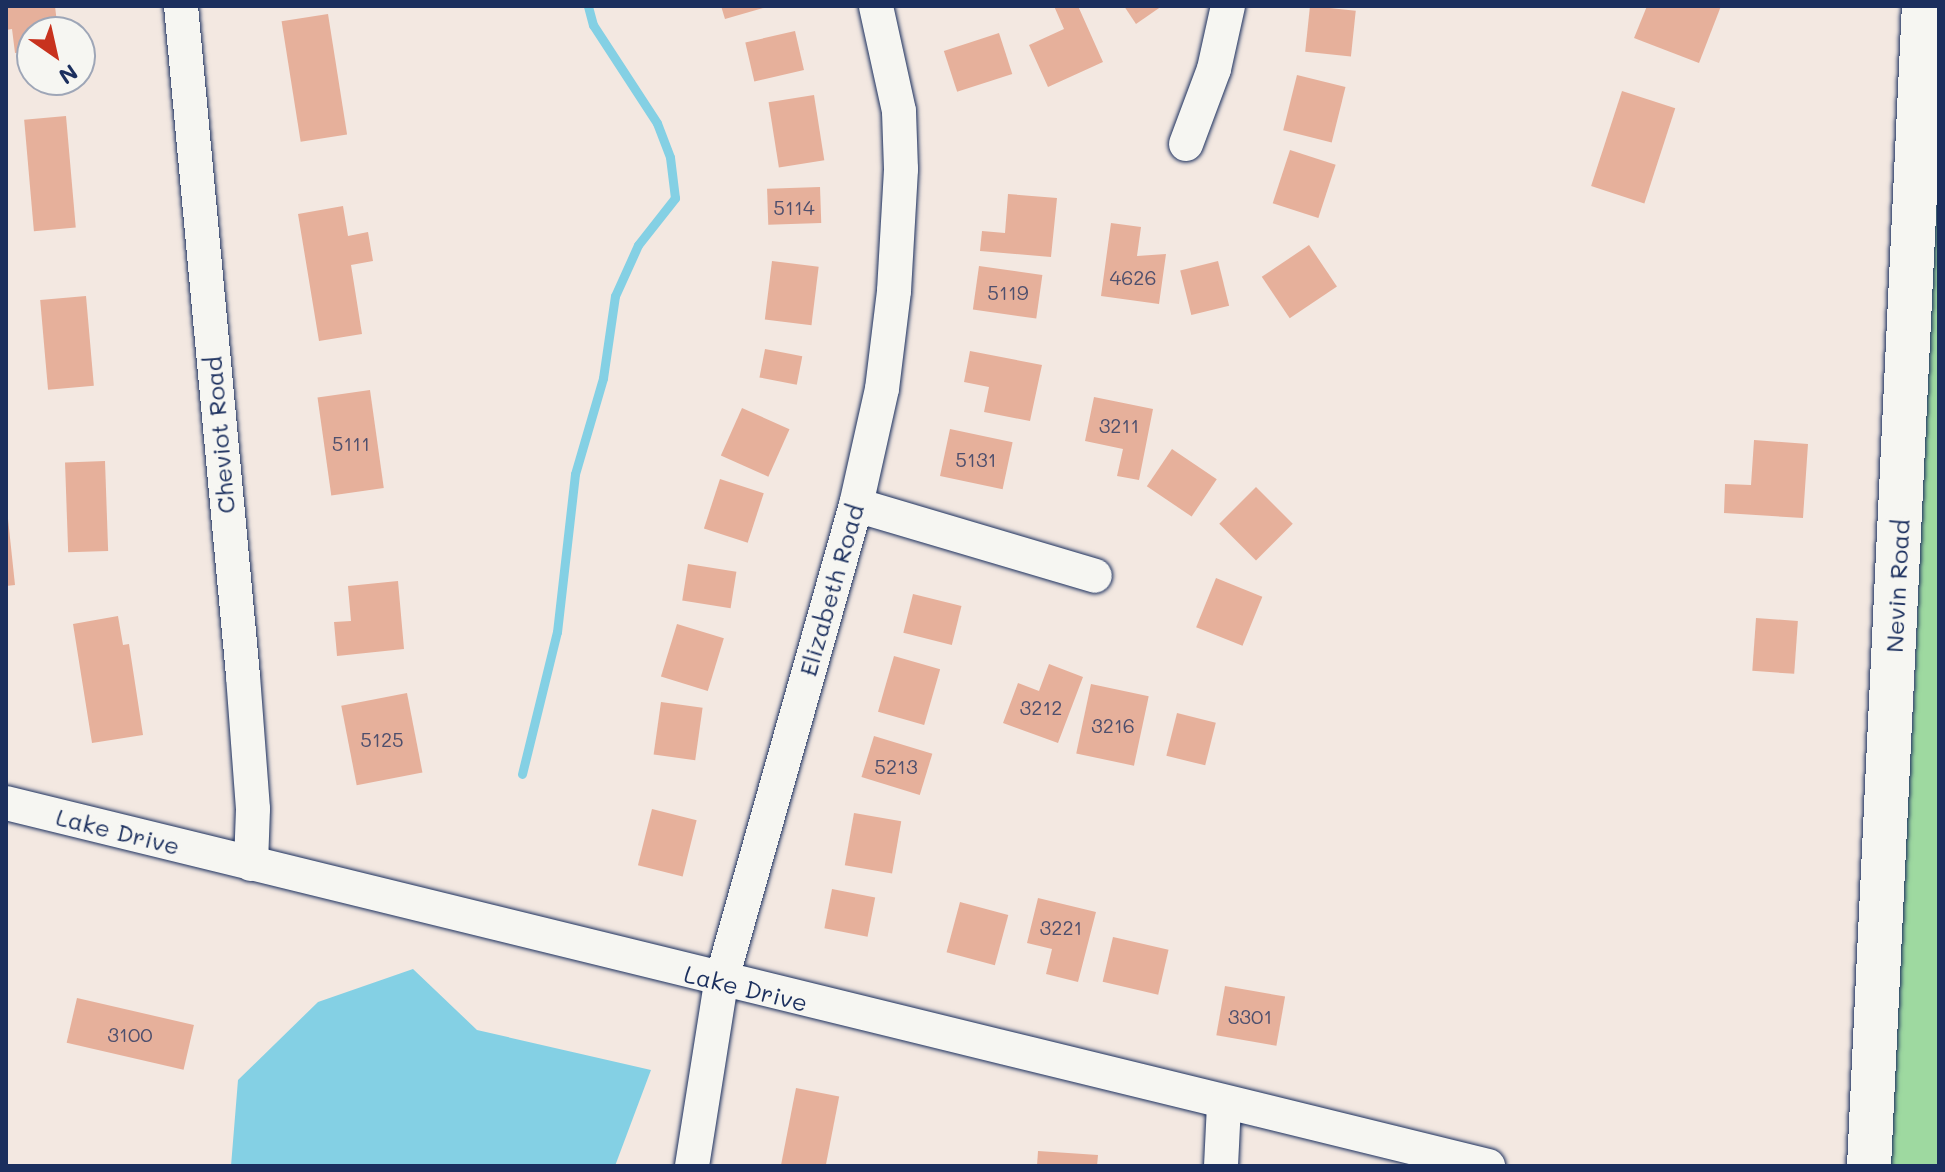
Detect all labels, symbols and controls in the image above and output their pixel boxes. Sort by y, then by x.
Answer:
north arrow [16,16,96,96]
text: N [54,58,84,91]
house number: 5114 [773,195,815,219]
house number: 4626 [1109,265,1157,289]
house number: 5119 [987,280,1029,304]
street label: Cheviot Road [198,355,240,515]
house number: 3211 [1099,413,1139,437]
house number: 5111 [332,431,370,455]
house number: 5131 [955,447,997,471]
street label: Elizabeth Road [793,501,869,679]
street label: Nevin Road [1879,519,1915,653]
house number: 3212 [1020,695,1062,719]
house number: 3216 [1091,713,1135,737]
house number: 5125 [360,727,404,751]
house number: 5213 [874,754,918,778]
street label: Lake Drive [53,802,183,860]
house number: 3221 [1040,915,1082,939]
street label: Lake Drive [681,959,811,1017]
house number: 3301 [1228,1004,1272,1028]
house number: 3100 [107,1022,153,1046]

